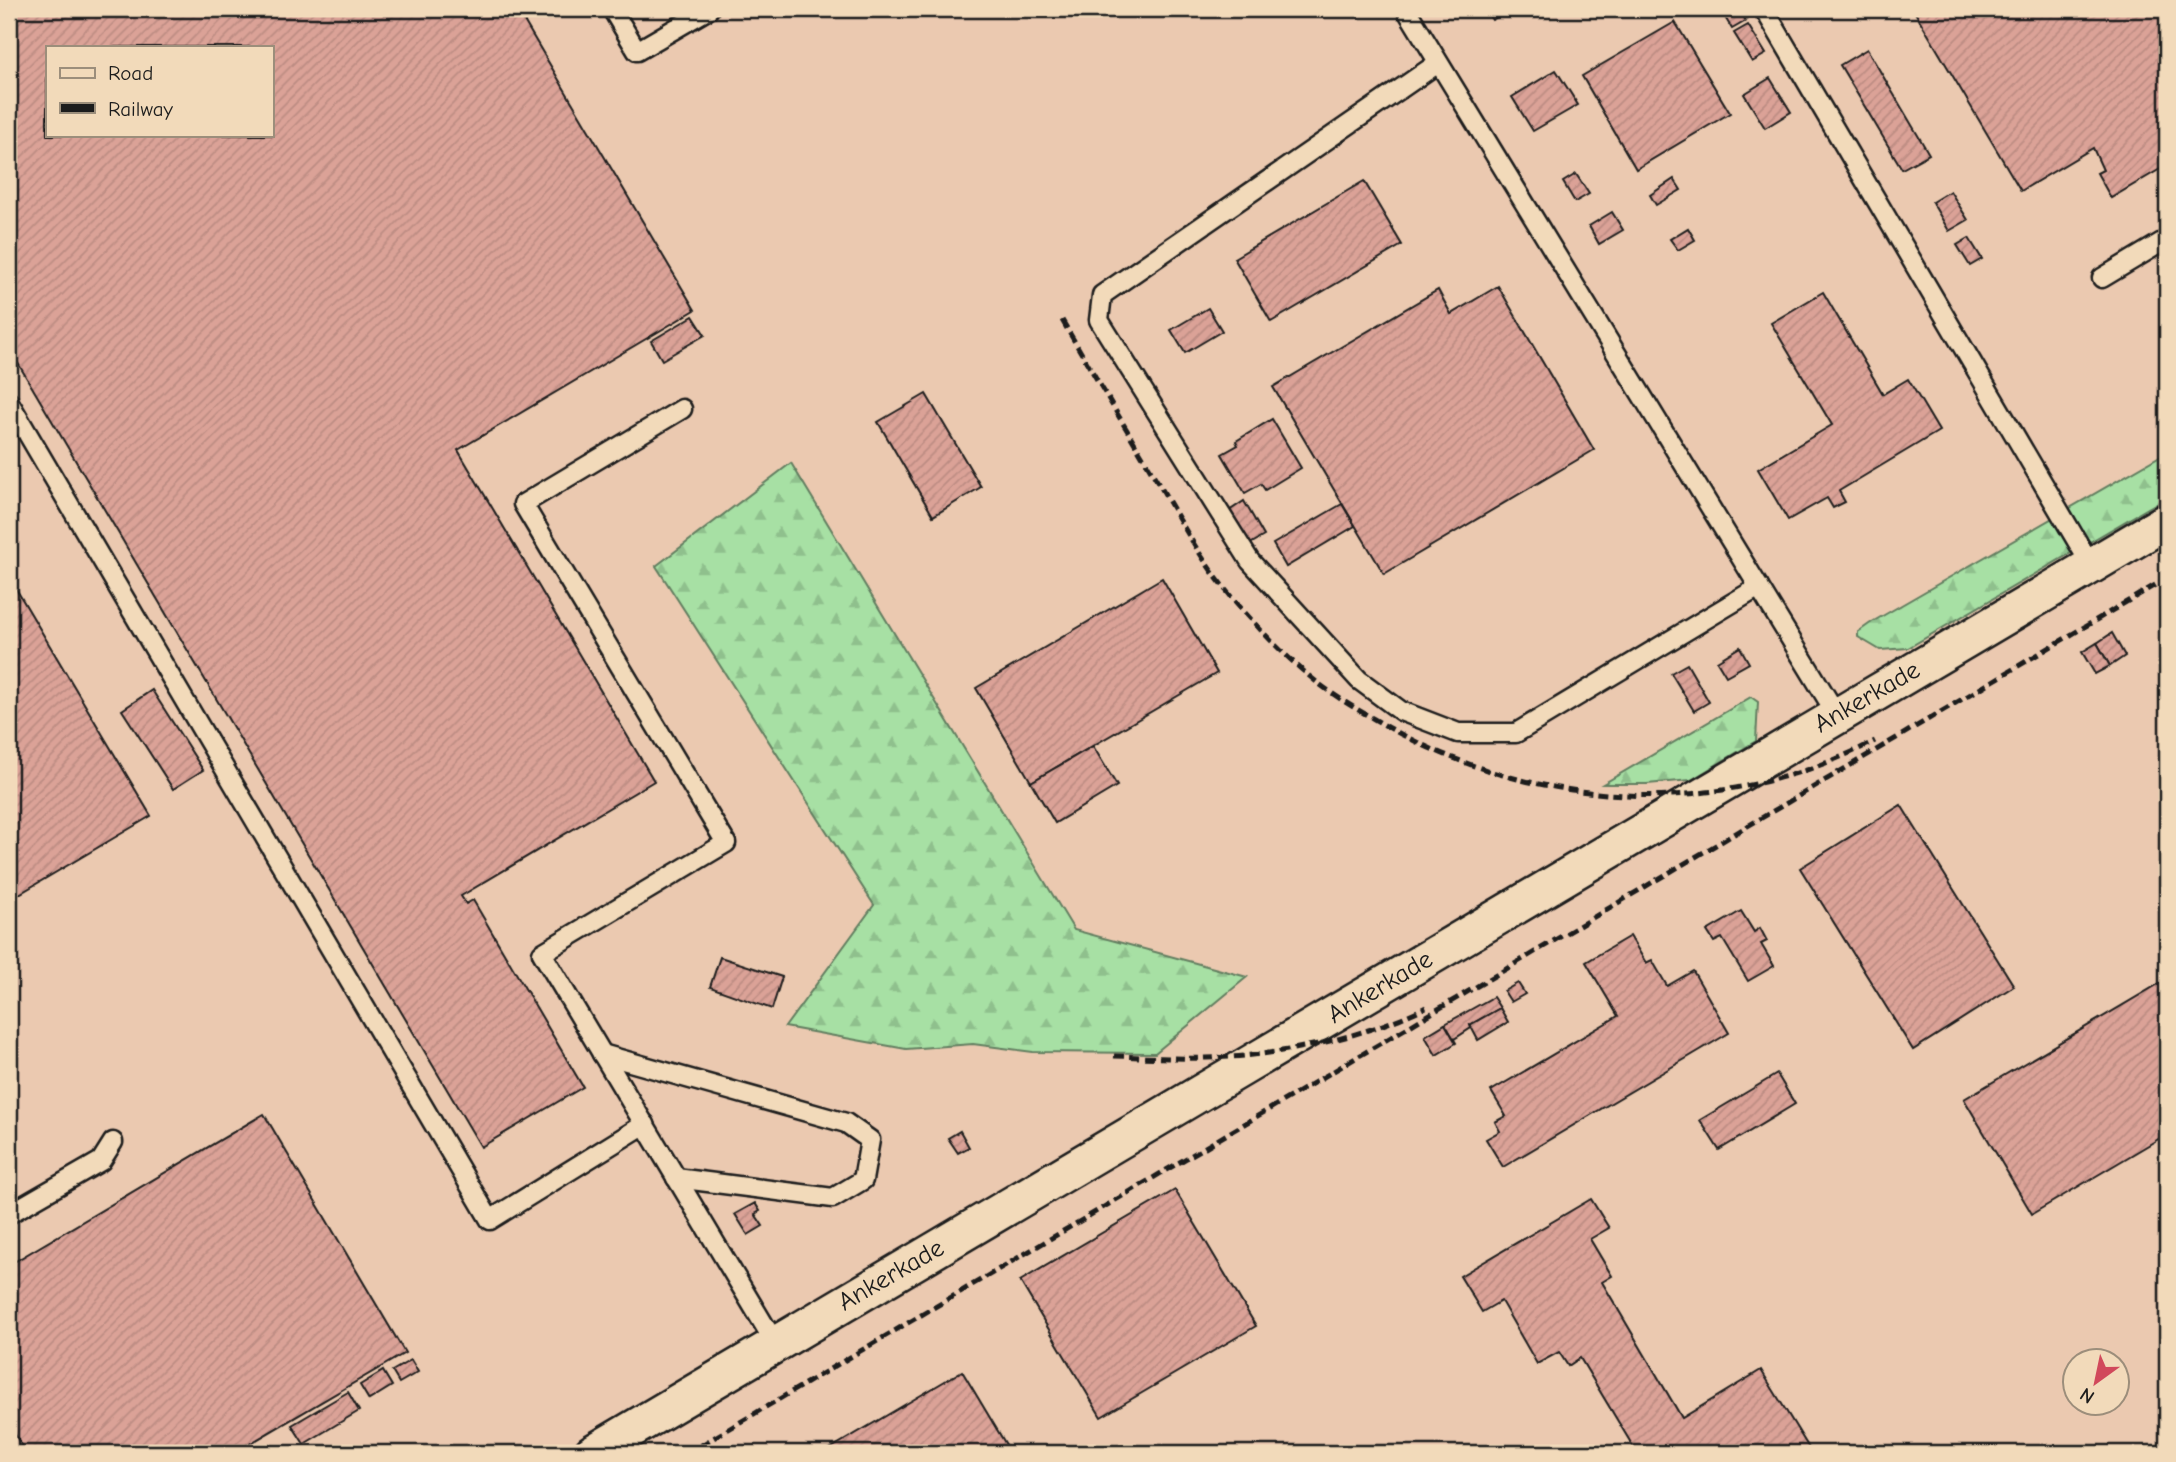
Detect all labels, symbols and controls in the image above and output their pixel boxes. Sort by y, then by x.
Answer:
legend [46,46,273,136]
text: Road [108,61,153,85]
text: Railway [108,97,173,121]
street label: Ankerkade [1809,655,1925,739]
street label: Ankerkade [1322,944,1438,1030]
street label: Ankerkade [833,1233,949,1317]
north arrow [2060,1346,2130,1416]
text: N [2076,1383,2098,1408]

